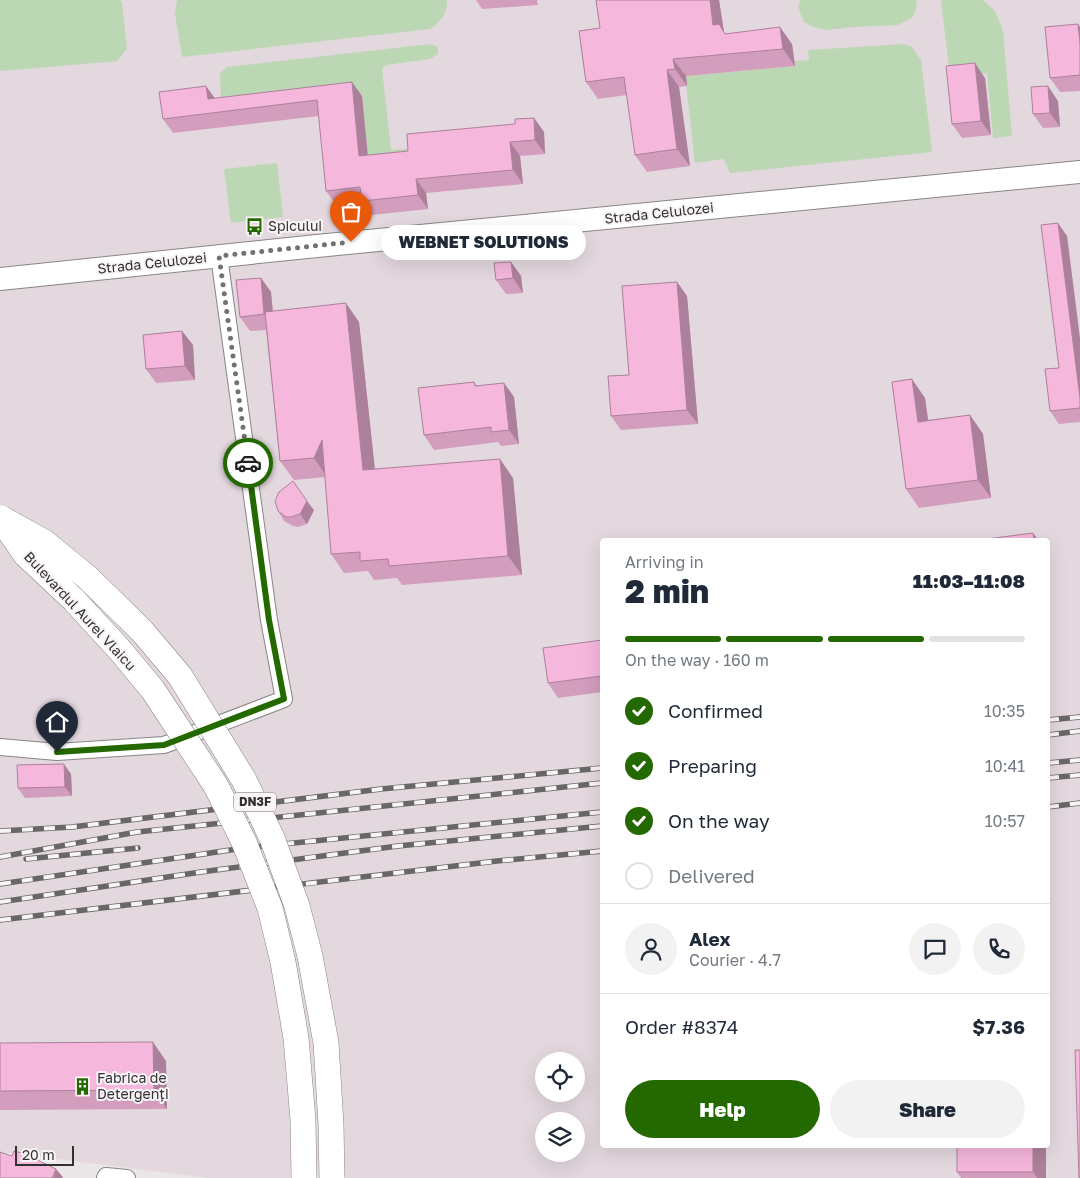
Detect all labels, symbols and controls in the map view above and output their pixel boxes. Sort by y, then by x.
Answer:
pin [330,191,372,242]
icon: bag [337,198,365,226]
street label: Strada Celulozei [603,198,714,227]
bus stop icon: Spicului [244,216,264,236]
place label: Spicului [268,217,322,234]
callout: WEBNET SOLUTIONS [381,224,586,260]
text: WEBNET SOLUTIONS [399,232,568,252]
street label: Strada Celulozei [96,248,207,277]
courier [223,438,273,488]
icon: car [234,449,262,477]
street label: Bulevardul Aurel Vlaicu [21,548,140,674]
text: Arriving in [625,552,704,572]
text: 11:03–11:08 [913,569,1025,592]
text: 2 min [625,572,709,610]
text: On the way · 160 m [625,650,769,670]
icon: check [625,697,653,725]
text: Confirmed [668,699,763,722]
pin [36,701,78,752]
text: 10:35 [984,701,1025,721]
icon: home [43,708,71,736]
icon: check [625,752,653,780]
text: Preparing [668,754,757,777]
text: 10:41 [985,756,1025,776]
road number: DN3F [234,792,276,812]
icon: check [625,807,653,835]
text: On the way [668,809,770,832]
text: 10:57 [985,811,1025,831]
text: Delivered [668,864,755,887]
button: person [625,923,677,975]
button: chat [909,923,961,975]
button: phone [973,923,1025,975]
text: Alex [689,927,730,950]
text: Courier · 4.7 [689,950,781,970]
text: Order #8374 [625,1015,738,1038]
text: $7.36 [972,1015,1025,1038]
map controls [535,1052,585,1162]
button: locate [535,1052,585,1102]
place label: Fabrica de Detergenți [97,1069,169,1102]
building icon: Fabrica de Detergenți [73,1076,93,1096]
button: Help [625,1080,820,1138]
button: Share [830,1080,1025,1138]
button: layers [535,1112,585,1162]
scale bar [15,1143,74,1166]
text: 20 m [22,1146,55,1163]

